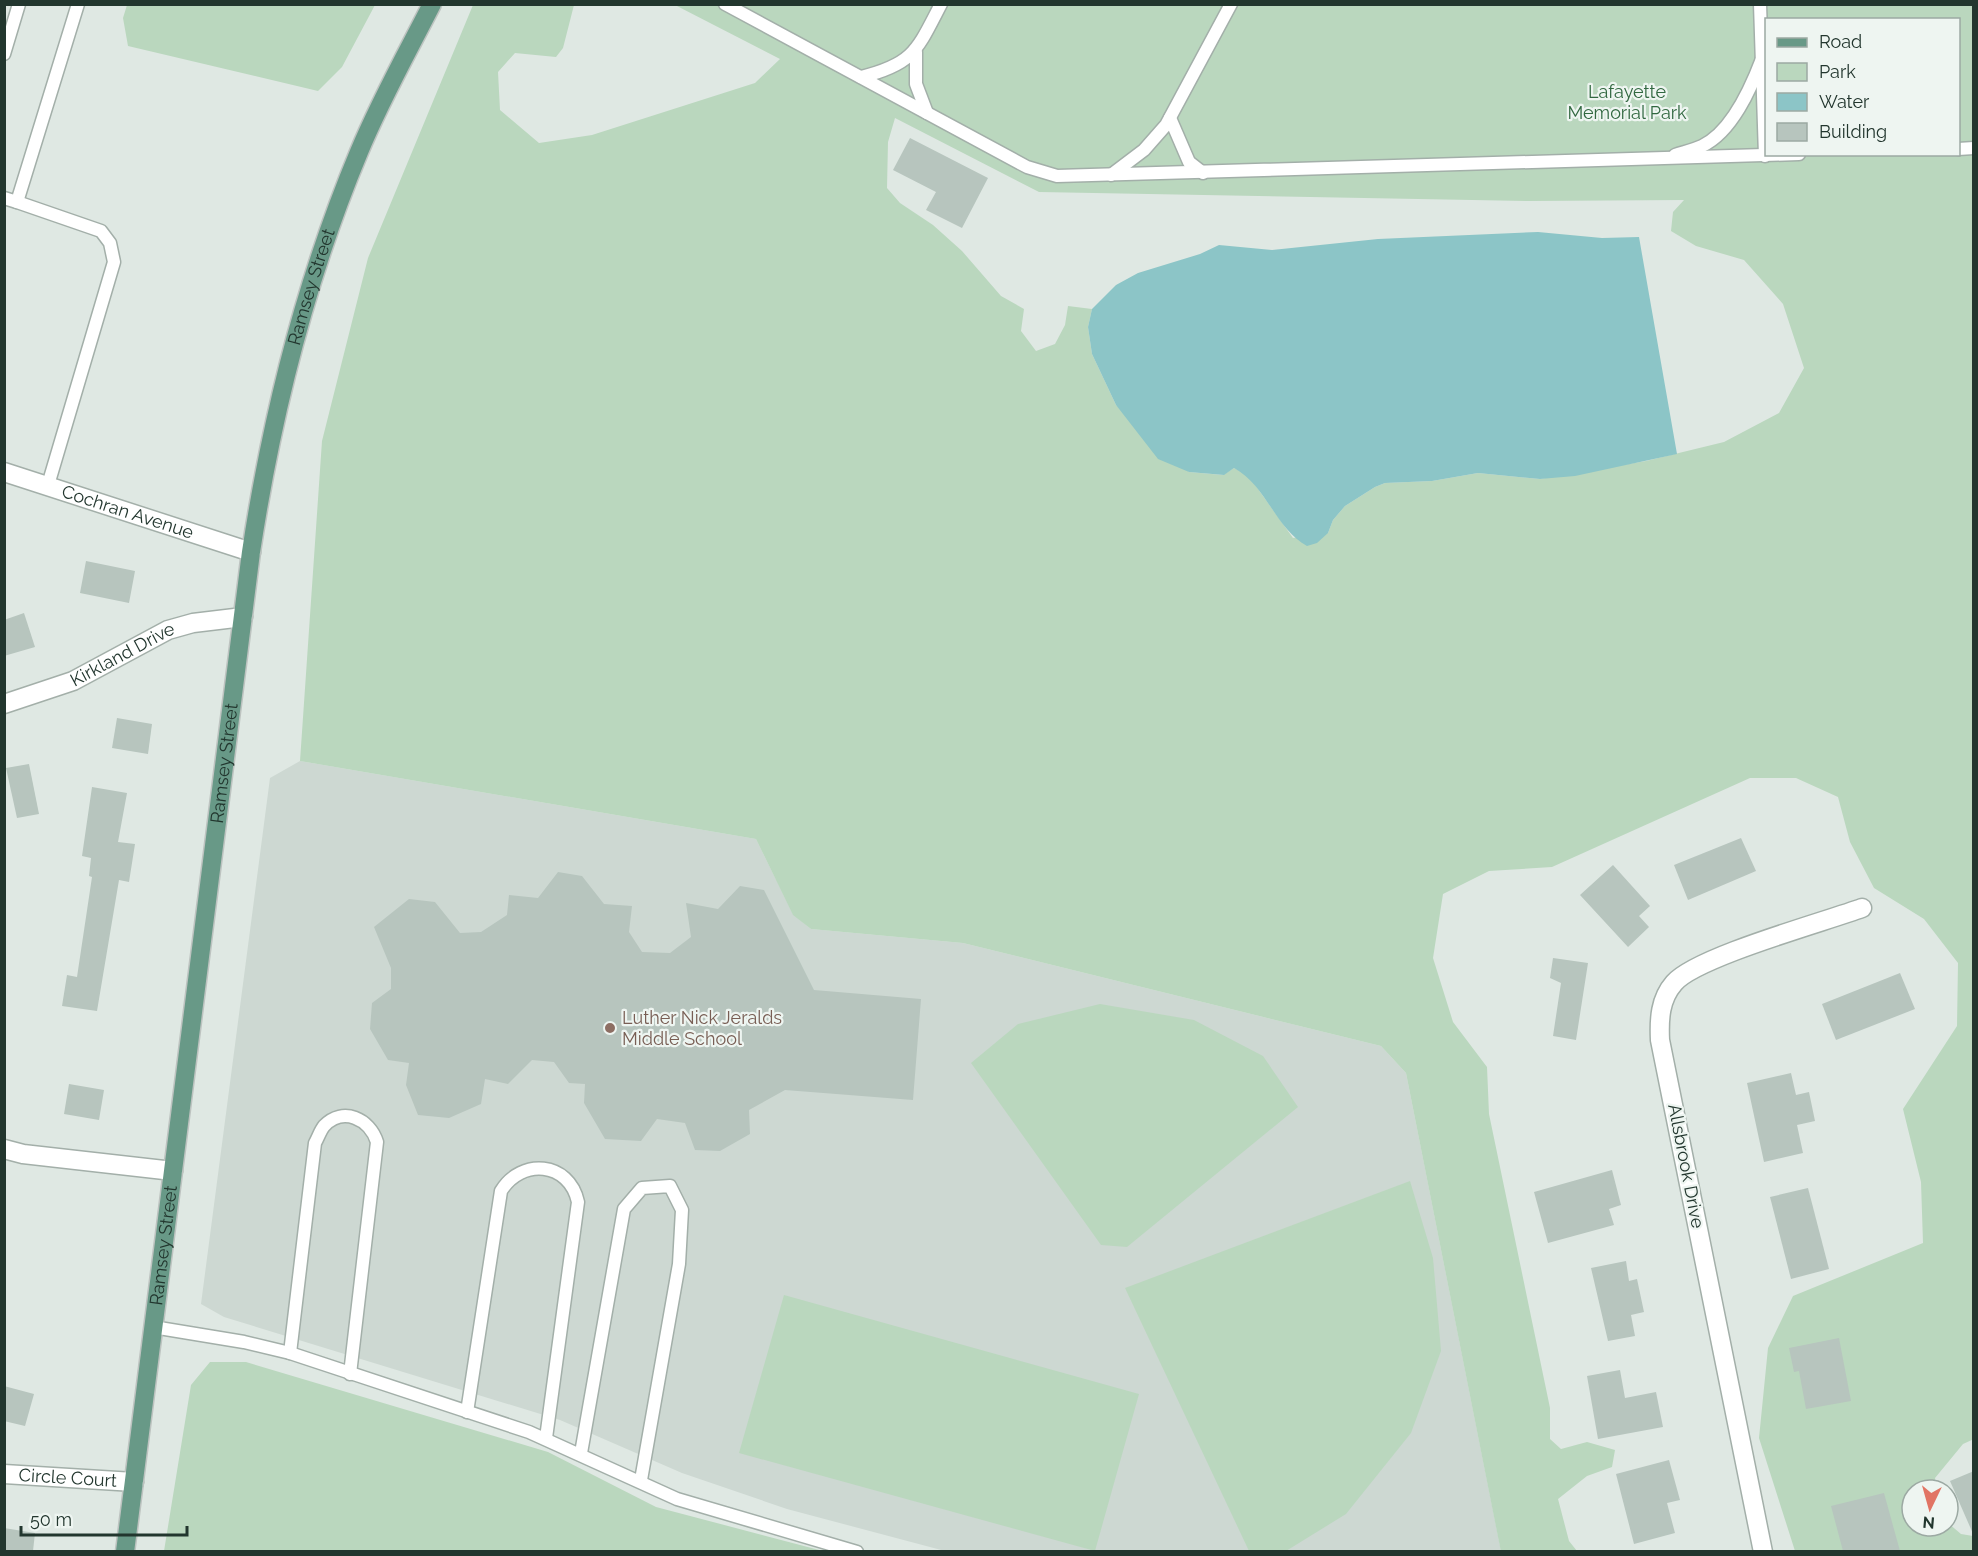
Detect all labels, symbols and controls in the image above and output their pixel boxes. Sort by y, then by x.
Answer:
legend [1765,18,1960,156]
text: Road [1819,31,1862,52]
text: Park [1819,61,1856,82]
park label: Lafayette Memorial Park [1567,81,1687,123]
text: Water [1819,91,1870,112]
text: Building [1819,121,1887,142]
street label: Ramsey Street [283,226,339,347]
street label: Cochran Avenue [59,480,197,543]
street label: Kirkland Drive [67,618,177,690]
street label: Ramsey Street [206,702,242,824]
place label: Luther Nick Jeralds Middle School [622,1007,782,1049]
marker: Luther Nick Jeralds Middle School [603,1021,617,1035]
street label: Allsbrook Drive [1664,1102,1709,1230]
street label: Ramsey Street [145,1184,181,1307]
street label: Circle Court [18,1464,118,1491]
north arrow [1900,1478,1960,1538]
scale bar [21,1499,188,1537]
text: 50 m [30,1509,72,1530]
text: N [1922,1512,1936,1532]

